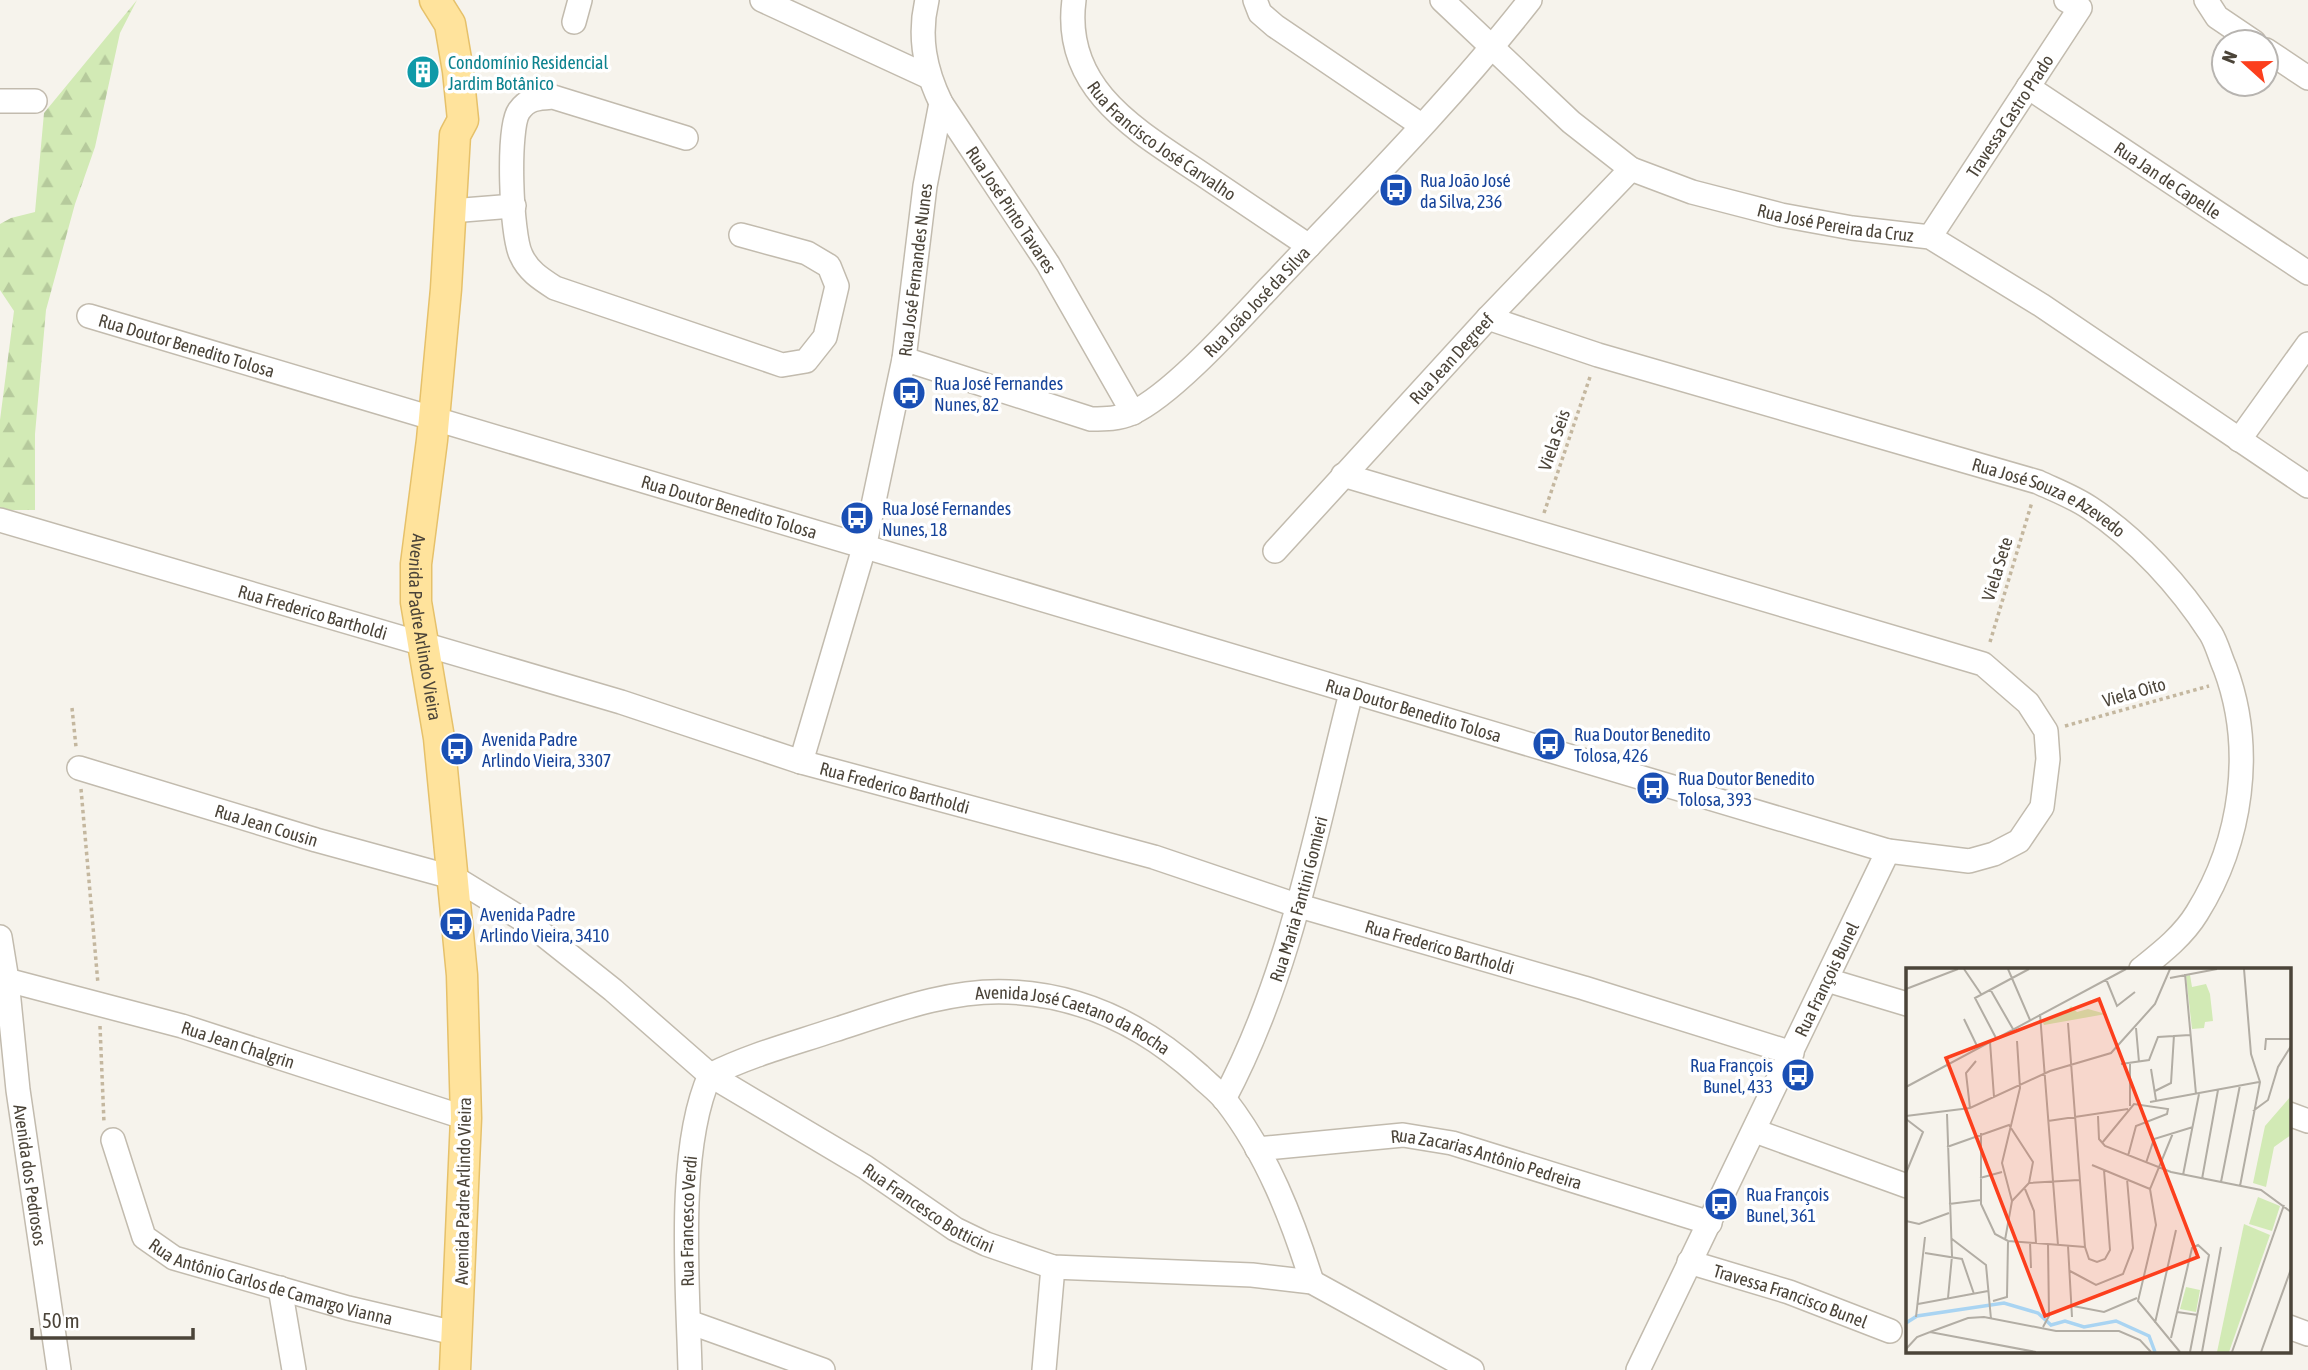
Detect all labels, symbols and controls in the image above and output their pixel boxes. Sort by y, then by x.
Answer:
north arrow [2210,28,2280,98]
text: N [2217,48,2241,66]
street label: Travessa Castro Prado [1962,50,2057,181]
place label: Condomínio Residencial Jardim Botânico [448,52,608,94]
building icon: Condomínio Residencial Jardim Botânico [404,53,442,91]
street label: Rua Francisco José Carvalho [1083,77,1240,204]
street label: Rua Jan de Capelle [2111,137,2225,223]
street label: Rua José Pinto Tavares [962,142,1061,276]
place label: Rua João José da Silva, 236 [1420,170,1511,212]
bus stop icon: Rua João José da Silva, 236 [1377,171,1415,209]
street label: Rua José Fernandes Nunes [894,182,936,358]
street label: Rua José Pereira da Cruz [1755,199,1915,246]
street label: Rua João José da Silva [1199,242,1314,361]
street label: Rua Doutor Benedito Tolosa [96,309,277,381]
street label: Rua Jean Degreef [1405,309,1497,408]
place label: Rua José Fernandes Nunes, 82 [934,373,1063,415]
bus stop icon: Rua José Fernandes Nunes, 82 [890,374,928,412]
street label: Viela Seis [1534,407,1574,473]
street label: Rua José Souza e Azevedo [1970,453,2130,541]
street label: Rua Doutor Benedito Tolosa [639,470,820,542]
place label: Rua José Fernandes Nunes, 18 [882,498,1011,540]
bus stop icon: Rua José Fernandes Nunes, 18 [838,499,876,537]
street label: Avenida Padre Arlindo Vieira [405,533,446,722]
street label: Viela Sete [1977,535,2017,603]
street label: Rua Frederico Bartholdi [236,580,390,643]
street label: Viela Oito [2100,673,2168,711]
street label: Rua Doutor Benedito Tolosa [1323,674,1504,746]
place label: Rua Doutor Benedito Tolosa, 426 [1574,724,1711,766]
bus stop icon: Rua Doutor Benedito Tolosa, 426 [1530,725,1568,763]
place label: Avenida Padre Arlindo Vieira, 3307 [482,729,611,771]
bus stop icon: Avenida Padre Arlindo Vieira, 3307 [438,730,476,768]
street label: Rua Frederico Bartholdi [818,757,972,817]
place label: Rua Doutor Benedito Tolosa, 393 [1678,768,1815,810]
bus stop icon: Rua Doutor Benedito Tolosa, 393 [1634,769,1672,807]
street label: Rua Jean Cousin [212,799,321,851]
street label: Rua Maria Fantini Gomieri [1265,814,1331,984]
place label: Avenida Padre Arlindo Vieira, 3410 [480,904,609,946]
bus stop icon: Avenida Padre Arlindo Vieira, 3410 [437,905,475,943]
street label: Rua Frederico Bartholdi [1363,915,1517,978]
street label: Rua François Bunel [1790,918,1863,1040]
inset map [1906,968,2290,1352]
street label: Avenida José Caetano da Rocha [974,981,1175,1059]
street label: Rua Jean Chalgrin [179,1016,297,1072]
place label: Rua François Bunel, 433 [1690,1055,1773,1097]
bus stop icon: Rua François Bunel, 433 [1779,1056,1817,1094]
street label: Avenida Padre Arlindo Vieira [451,1097,475,1285]
street label: Avenida dos Pedrosos [10,1103,51,1247]
street label: Rua Zacarias Antônio Pedreira [1389,1124,1585,1193]
street label: Rua Francesco Verdi [676,1154,701,1287]
street label: Rua Francesco Botticini [859,1158,997,1257]
place label: Rua François Bunel, 361 [1746,1184,1829,1226]
bus stop icon: Rua François Bunel, 361 [1702,1185,1740,1223]
street label: Rua Antônio Carlos de Camargo Vianna [145,1234,395,1329]
street label: Travessa Francisco Bunel [1711,1259,1871,1332]
scale bar [32,1296,192,1340]
text: 50 m [42,1308,80,1332]

